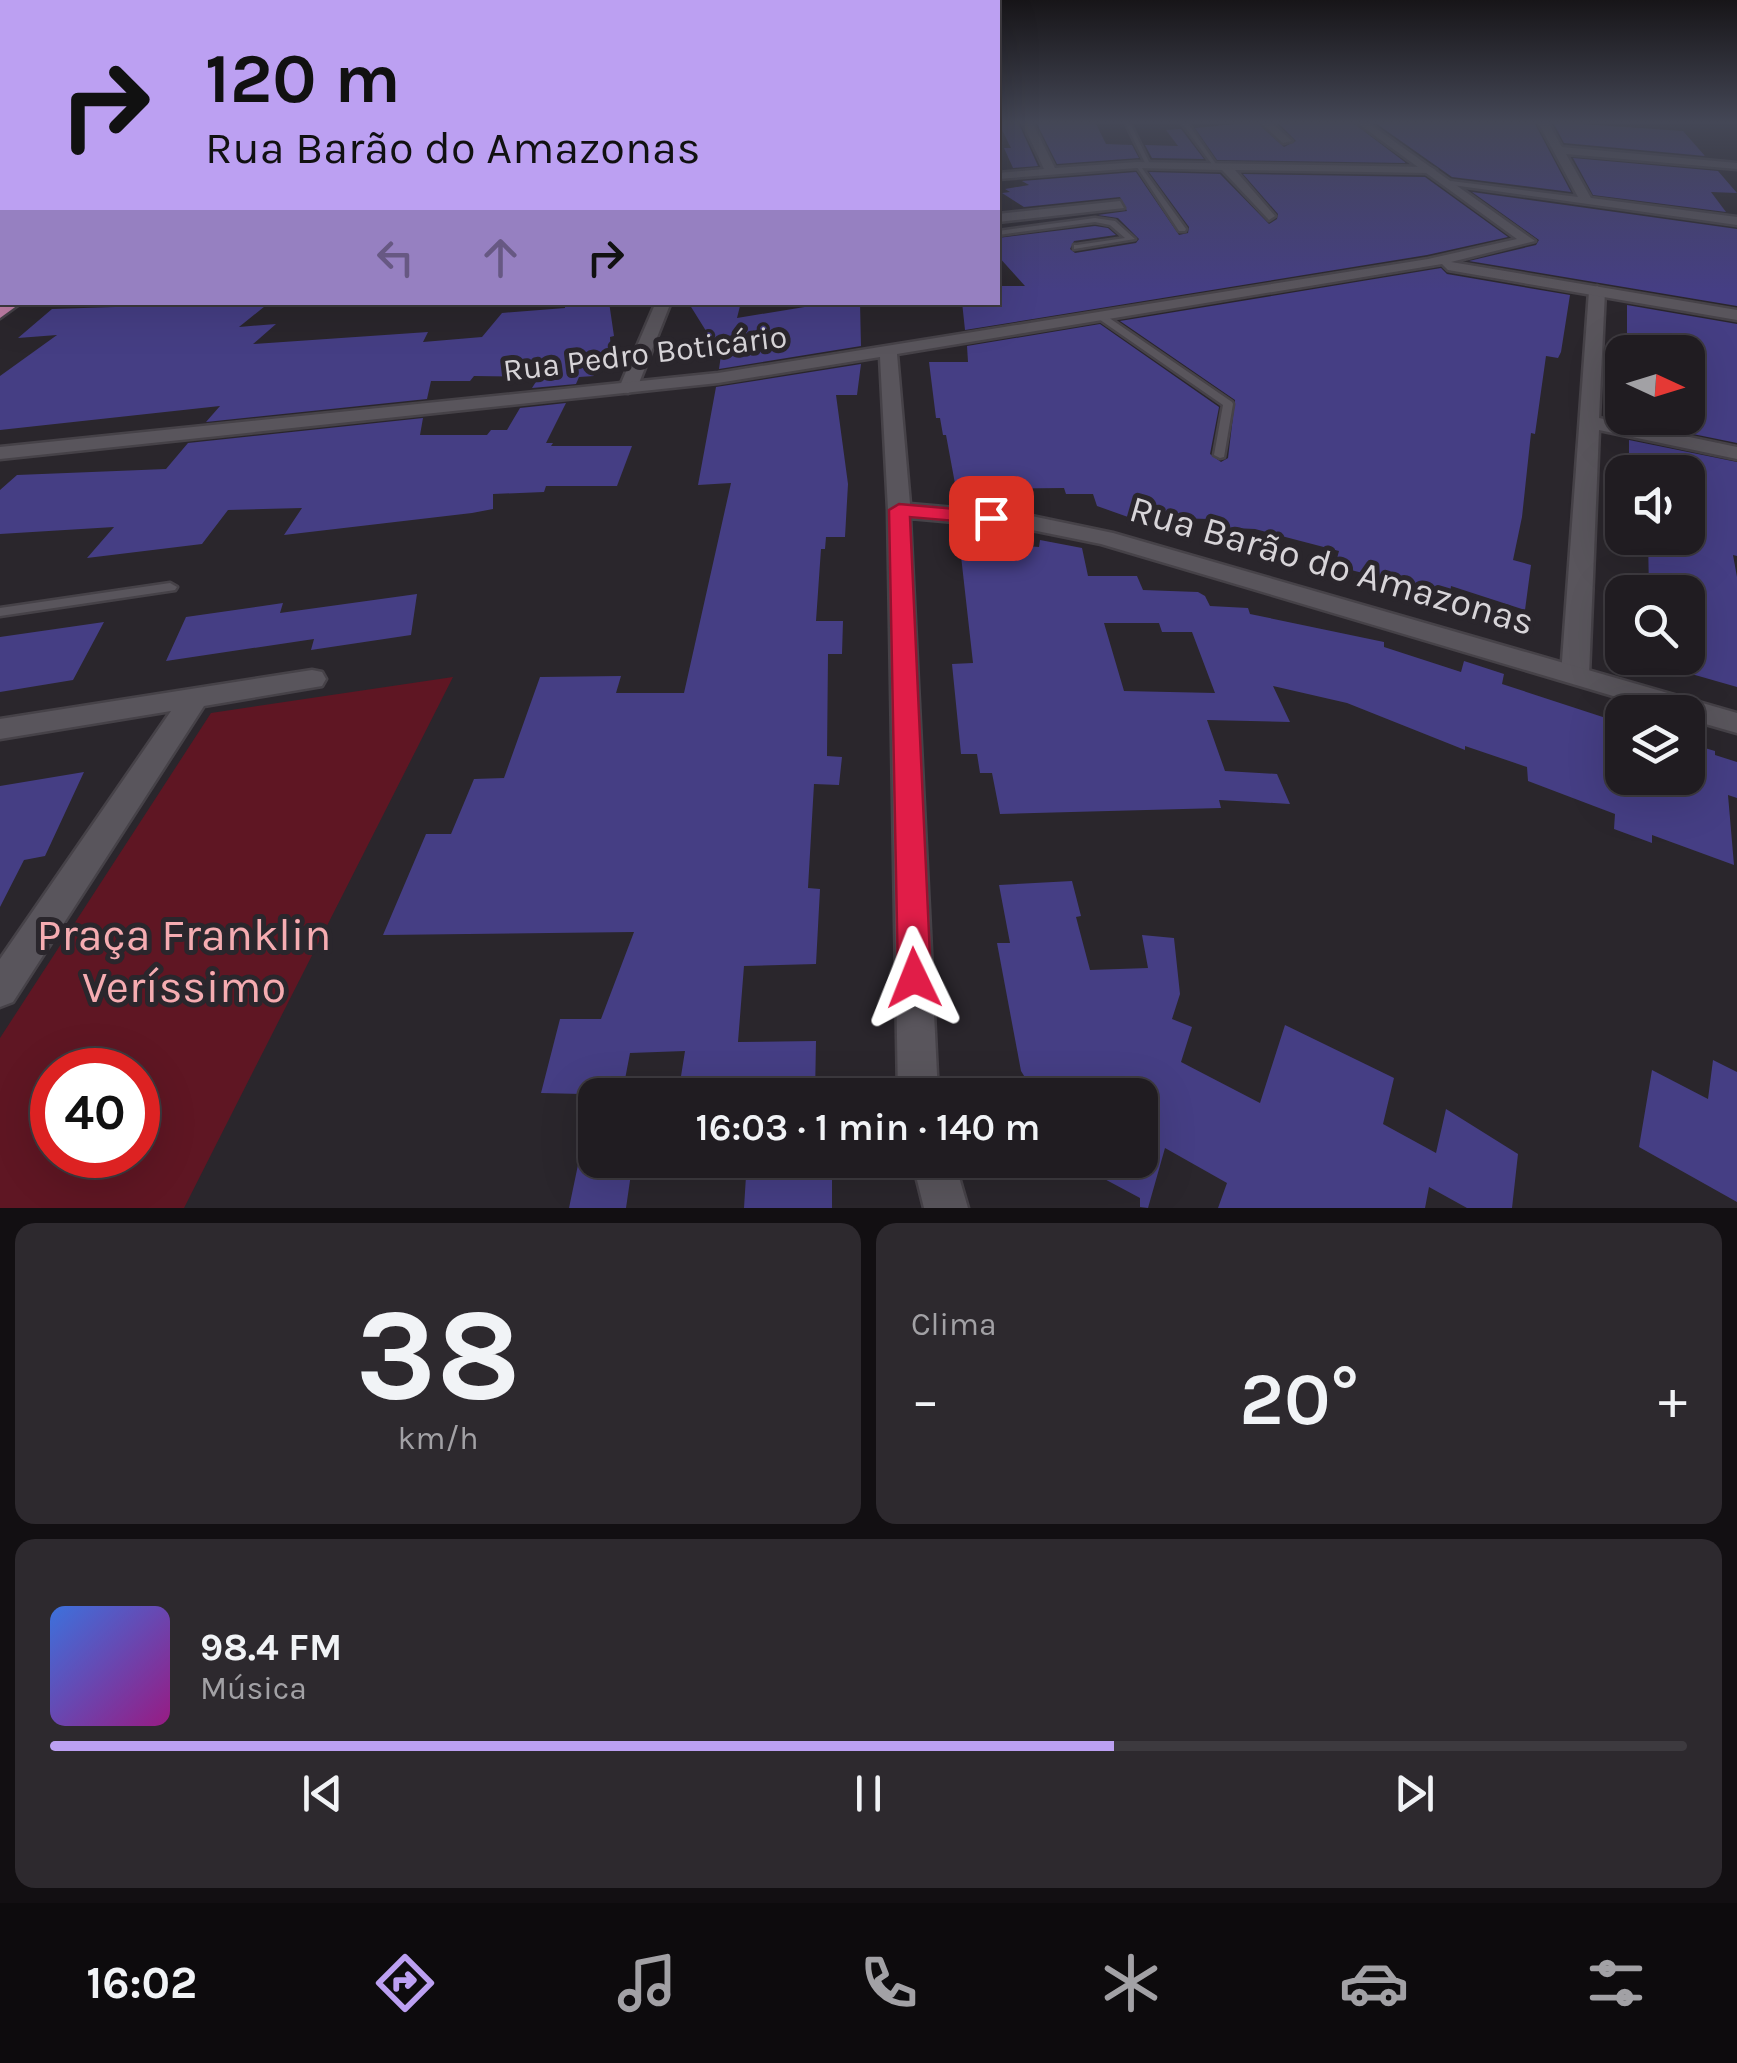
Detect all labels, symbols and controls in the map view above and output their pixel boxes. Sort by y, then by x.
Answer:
text: 120 m [205,38,401,120]
icon: right [40,40,170,170]
text: Rua Barão do Amazonas [205,122,701,174]
icon: left [368,230,423,285]
icon: ahead [473,230,528,285]
icon: right [578,230,633,285]
street label: Rua Pedro Boticário [501,318,789,389]
north arrow [1605,335,1705,435]
map controls [1605,335,1705,795]
button: sound [1605,455,1705,555]
pin [949,476,1034,561]
street label: Rua Barão do Amazonas [1125,486,1539,645]
icon: arrive [964,491,1019,546]
button: search [1605,575,1705,675]
button: layers [1605,695,1705,795]
park label: Praça Franklin Veríssimo [37,909,331,1013]
position arrow [862,926,966,1030]
speed limit sign: 40 [30,1048,160,1178]
text: 16:03 · 1 min · 140 m [696,1105,1040,1150]
text: 38 [356,1279,520,1431]
text: Clima [911,1306,997,1343]
text: 20° [1239,1355,1359,1443]
text: − [911,1368,940,1432]
text: + [1658,1368,1687,1432]
text: km/h [397,1420,479,1457]
text: 98.4 FM [200,1625,342,1670]
text: Música [200,1670,307,1707]
icon: previous [295,1766,350,1821]
icon: pause [841,1766,896,1821]
icon: next [1387,1766,1442,1821]
icon: directions [370,1948,440,2018]
icon: music [612,1948,682,2018]
icon: phone [854,1948,924,2018]
icon: climate [1096,1948,1166,2018]
icon: car [1339,1948,1409,2018]
icon: filters [1581,1948,1651,2018]
text: 16:02 [86,1957,197,2009]

